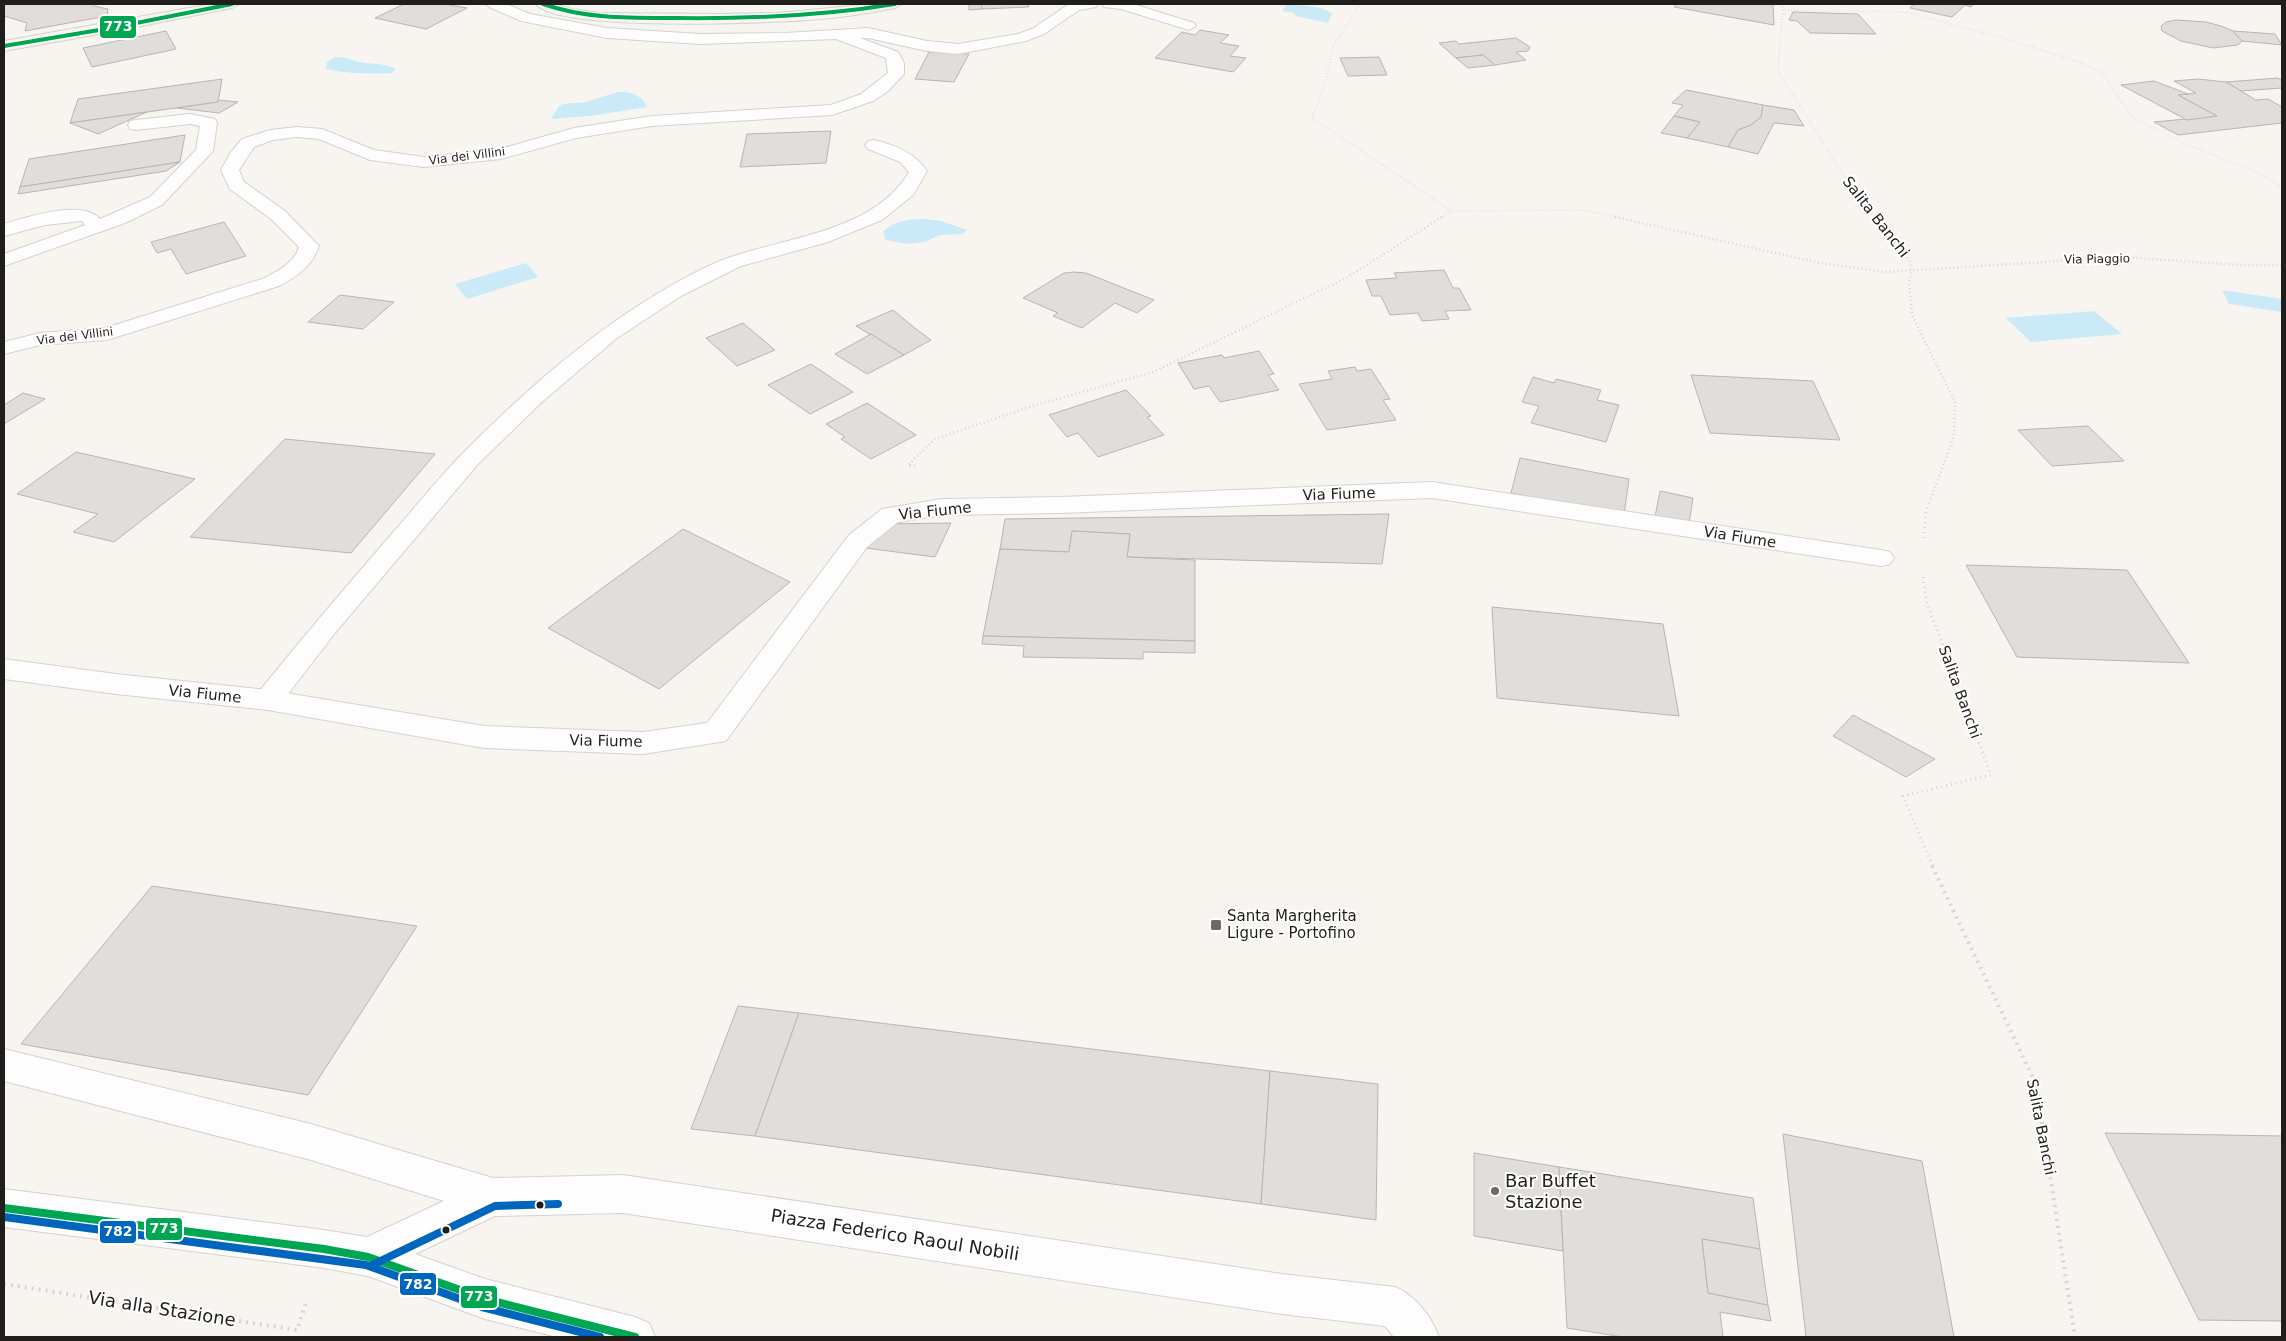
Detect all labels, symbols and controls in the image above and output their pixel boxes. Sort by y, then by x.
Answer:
line badge: 773 [99,15,137,39]
text: 773 [103,18,133,34]
street label: Via dei Villini [428,144,506,168]
street label: Salita Banchi [1839,173,1913,261]
street label: Via Piaggio [2064,251,2130,267]
street label: Via dei Villini [36,324,114,348]
street label: Via Fiume [1302,484,1376,504]
street label: Via Fiume [898,498,972,524]
street label: Via Fiume [1702,522,1778,552]
street label: Salita Banchi [1935,643,1985,741]
street label: Via Fiume [168,681,242,707]
street label: Via Fiume [569,731,643,751]
place label: Santa Margherita Ligure - Portofino [1227,907,1357,942]
marker: Santa Margherita Ligure - Portofino [1209,918,1223,932]
street label: Salita Banchi [2023,1077,2059,1177]
place label: Bar Buffet Stazione [1505,1170,1596,1212]
marker: Bar Buffet Stazione [1489,1185,1501,1197]
unlabelled marker [535,1200,545,1210]
street label: Piazza Federico Raoul Nobili [769,1204,1021,1265]
line badge: 773 [145,1217,183,1241]
line badge: 782 [99,1220,137,1244]
text: 773 [149,1220,179,1236]
text: 782 [103,1223,133,1239]
unlabelled marker [441,1225,451,1235]
line badge: 782 [399,1272,437,1296]
text: 782 [403,1276,433,1292]
line badge: 773 [460,1285,498,1309]
street label: Via alla Stazione [87,1286,237,1331]
text: 773 [464,1288,494,1304]

